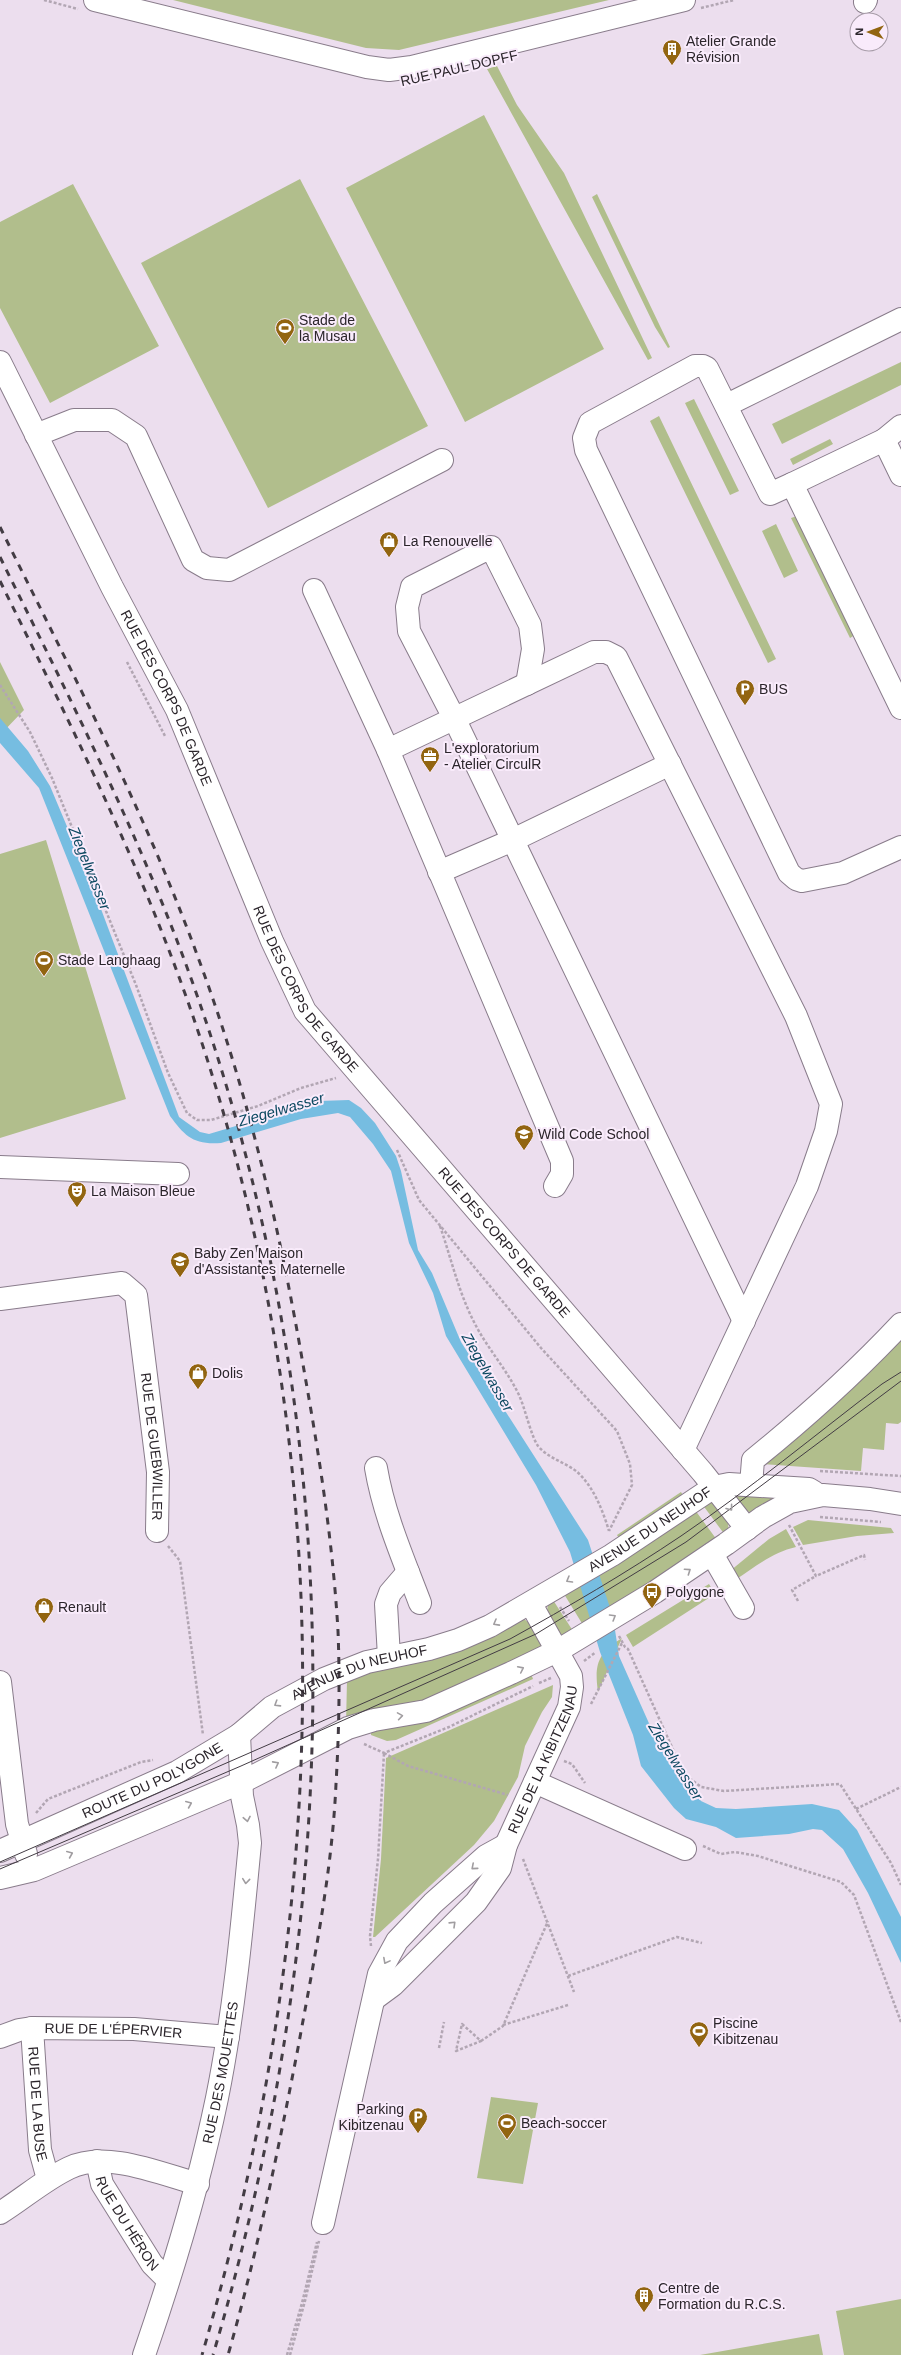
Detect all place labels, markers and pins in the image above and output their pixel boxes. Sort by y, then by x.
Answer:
place label: Atelier Grande Révision [686,33,776,65]
building icon: Atelier Grande Révision [661,38,683,66]
place label: Stade de la Musau [299,312,356,344]
sports icon: Stade de la Musau [274,317,296,345]
shop icon: La Renouvelle [378,530,400,558]
place label: La Renouvelle [403,533,493,549]
parking icon: BUS [734,678,756,706]
place label: BUS [759,681,788,697]
place label: L'exploratorium - Atelier CirculR [444,740,541,772]
office icon: L'exploratorium - Atelier CirculR [419,745,441,773]
sports icon: Stade Langhaag [33,949,55,977]
place label: Stade Langhaag [58,952,161,968]
school or university icon: Wild Code School [513,1123,535,1151]
place label: Wild Code School [538,1126,649,1142]
theatre icon: La Maison Bleue [66,1180,88,1208]
place label: La Maison Bleue [91,1183,196,1199]
place label: Baby Zen Maison d'Assistantes Maternelle [194,1245,346,1277]
school or university icon: Baby Zen Maison d'Assistantes Maternelle [169,1250,191,1278]
shop icon: Dolis [187,1362,209,1390]
place label: Dolis [212,1365,243,1381]
bus stop icon: Polygone [641,1581,663,1609]
place label: Polygone [666,1584,725,1600]
shop icon: Renault [33,1596,55,1624]
place label: Renault [58,1599,106,1615]
place label: Piscine Kibitzenau [713,2015,778,2047]
sports icon: Piscine Kibitzenau [688,2020,710,2048]
place label: Parking Kibitzenau [339,2101,404,2133]
parking icon: Parking Kibitzenau [407,2106,429,2134]
sports icon: Beach-soccer [496,2112,518,2140]
place label: Beach-soccer [521,2115,607,2131]
place label: Centre de Formation du R.C.S. [658,2280,786,2312]
building icon: Centre de Formation du R.C.S. [633,2285,655,2313]

